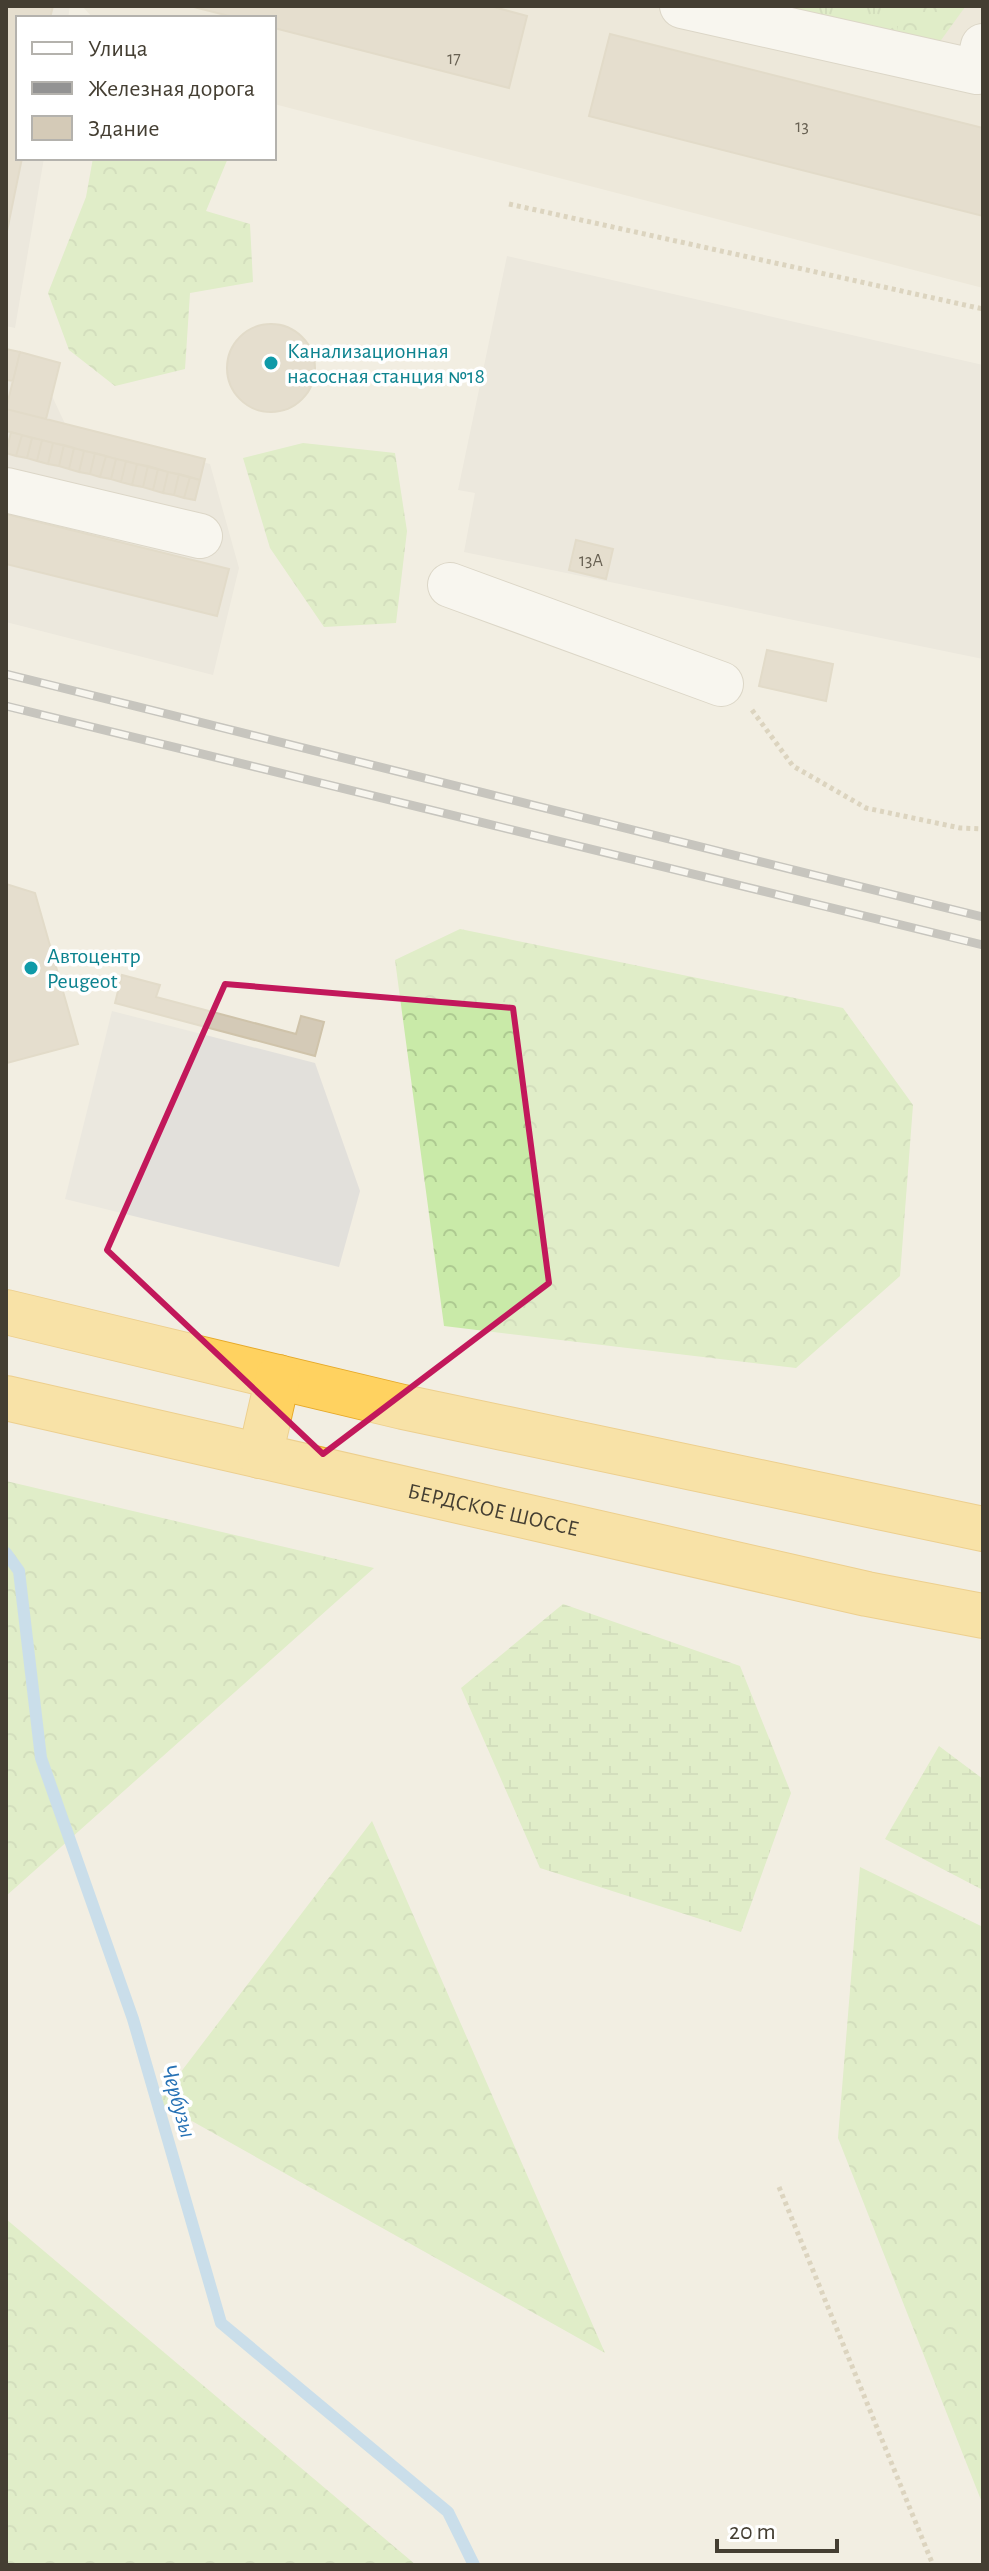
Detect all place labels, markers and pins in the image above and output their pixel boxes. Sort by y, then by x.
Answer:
place label: Канализационная насосная станция №18 [287,340,485,387]
marker: Канализационная насосная станция №18 [262,354,280,372]
place label: Автоцентр Peugeot [47,945,141,992]
marker: Автоцентр Peugeot [22,959,40,977]

